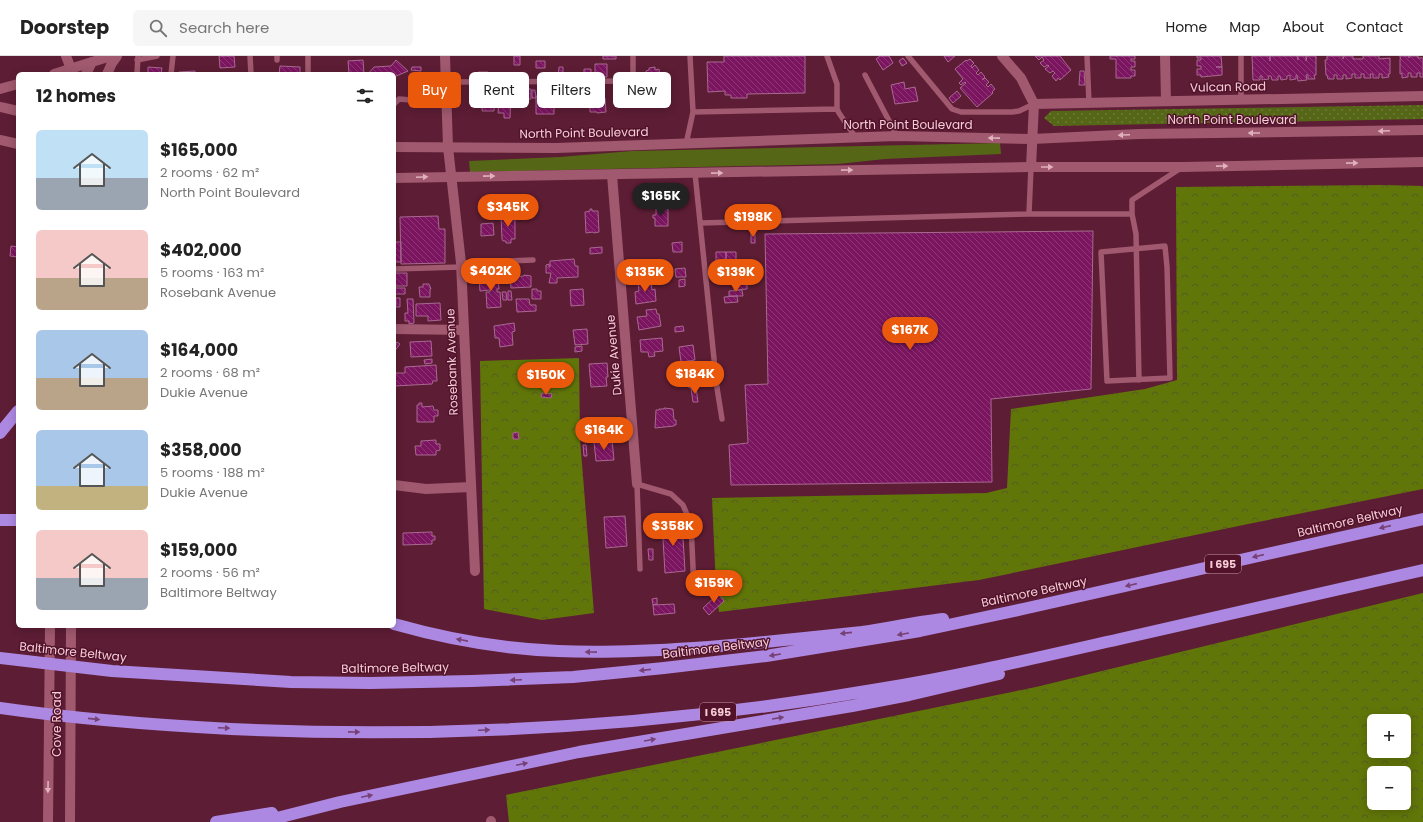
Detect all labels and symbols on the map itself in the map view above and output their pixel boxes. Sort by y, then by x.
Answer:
street label: Vulcan Road [1190,77,1266,96]
street label: North Point Boulevard [1167,111,1297,128]
street label: North Point Boulevard [843,116,973,133]
street label: North Point Boulevard [519,123,649,142]
one-way arrow [1378,128,1390,135]
one-way arrow [1247,130,1260,136]
one-way arrow [1118,131,1130,138]
one-way arrow [987,135,1000,141]
one-way arrow [1346,160,1358,167]
one-way arrow [1216,163,1229,169]
one-way arrow [1041,164,1054,170]
one-way arrow [841,167,854,173]
one-way arrow [711,169,723,176]
one-way arrow [483,173,496,179]
one-way arrow [416,174,428,181]
pin: $165K [633,183,689,217]
pin: $345K [480,194,536,228]
pin: $198K [725,204,781,238]
pin: $402K [463,258,519,292]
pin: $135K [617,259,673,293]
pin: $139K [708,259,764,293]
street label: Rosebank Avenue [441,308,462,416]
street label: Dukie Avenue [602,314,626,396]
pin: $167K [882,317,938,351]
pin: $184K [667,361,723,395]
pin: $150K [518,362,574,396]
pin: $164K [576,417,632,451]
street label: Baltimore Beltway [1295,500,1405,541]
pin: $358K [645,513,701,547]
one-way arrow [1379,525,1391,531]
one-way arrow [1252,553,1264,559]
road number: I 695 [1205,555,1241,573]
pin: $159K [686,570,742,604]
street label: Baltimore Beltway [979,572,1089,611]
one-way arrow [1125,582,1138,588]
one-way arrow [840,630,852,637]
one-way arrow [897,631,909,637]
street label: Baltimore Beltway [661,632,771,663]
street label: Baltimore Beltway [19,637,128,666]
one-way arrow [455,637,468,643]
one-way arrow [584,649,597,655]
one-way arrow [768,652,781,658]
street label: Baltimore Beltway [341,658,449,677]
one-way arrow [639,667,651,673]
one-way arrow [510,676,522,683]
street label: Cove Road [48,691,65,757]
road number: I 695 [700,703,736,721]
one-way arrow [88,715,100,722]
one-way arrow [772,715,784,721]
one-way arrow [218,725,230,732]
one-way arrow [478,727,490,734]
one-way arrow [348,729,361,735]
one-way arrow [644,737,656,743]
one-way arrow [516,760,528,766]
one-way arrow [45,781,51,794]
one-way arrow [361,793,373,799]

